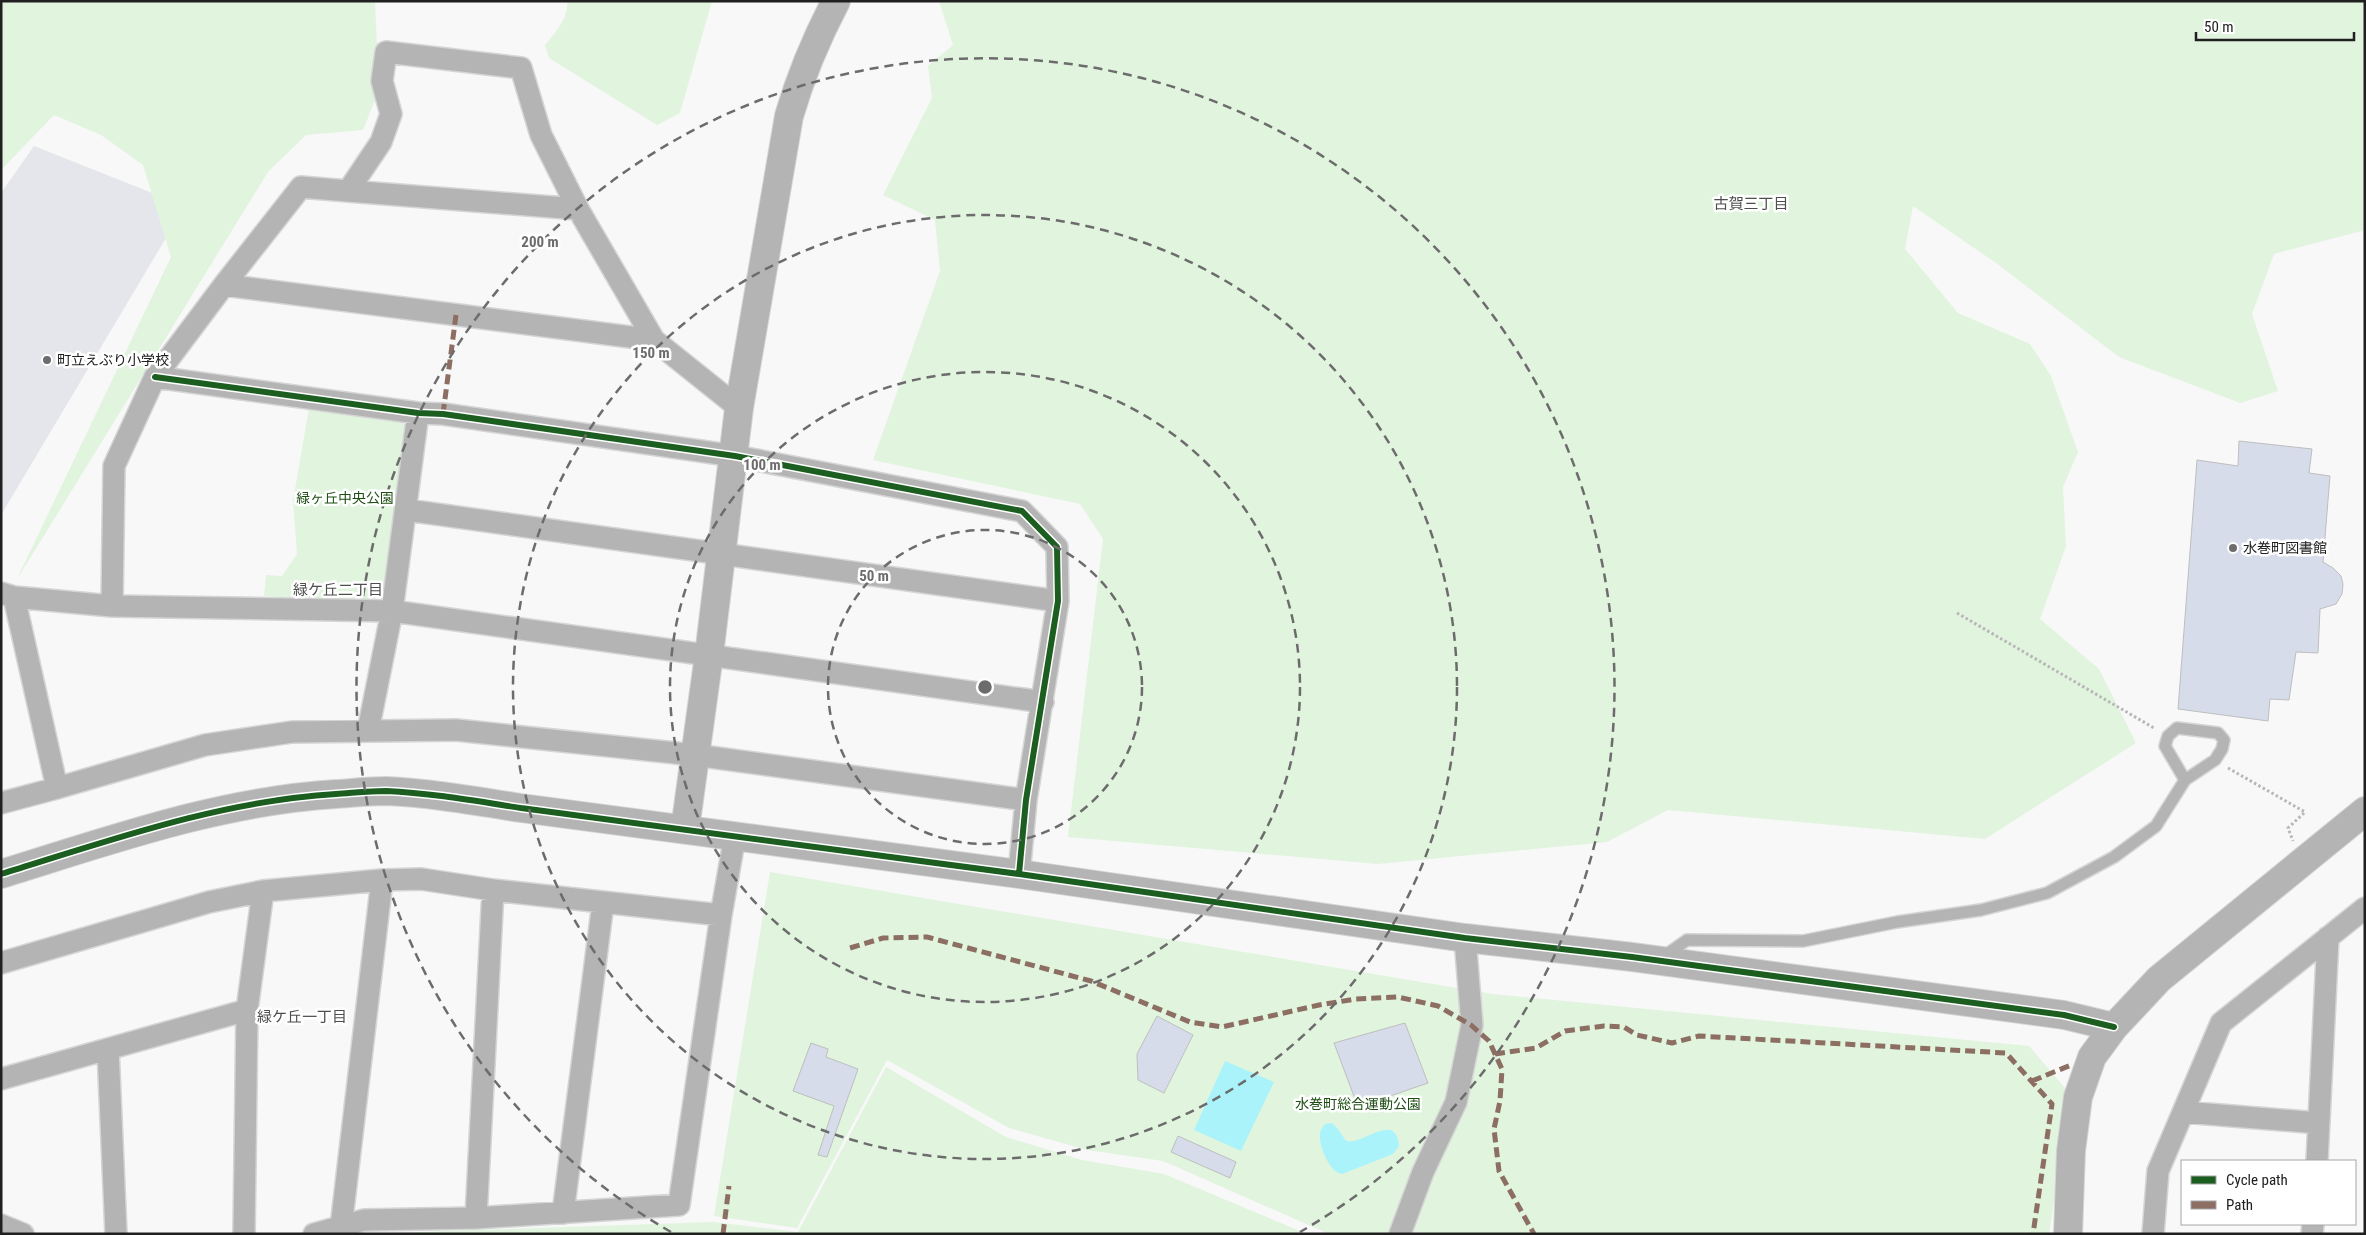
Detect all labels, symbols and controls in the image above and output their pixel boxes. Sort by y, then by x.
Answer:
scale bar [2196,10,2354,42]
text: 50 m [2204,18,2234,36]
district label: 古賀三丁目 [1713,195,1789,213]
text: 200 m [521,233,559,251]
text: 150 m [632,344,670,362]
place label: 町立えぶり小学校 [57,352,169,368]
marker: 町立えぶり小学校 [41,354,53,366]
text: 100 m [743,456,781,474]
park label: 緑ヶ丘中央公園 [296,490,394,506]
place label: 水巻町図書館 [2243,540,2327,556]
marker: 水巻町図書館 [2227,542,2239,554]
text: 50 m [859,567,889,585]
district label: 緑ケ丘二丁目 [293,581,383,599]
centre of rings [976,678,994,696]
district label: 緑ケ丘一丁目 [257,1008,347,1026]
park label: 水巻町総合運動公園 [1295,1096,1421,1112]
legend [2181,1160,2356,1225]
text: Cycle path [2226,1171,2288,1189]
text: Path [2226,1196,2253,1214]

